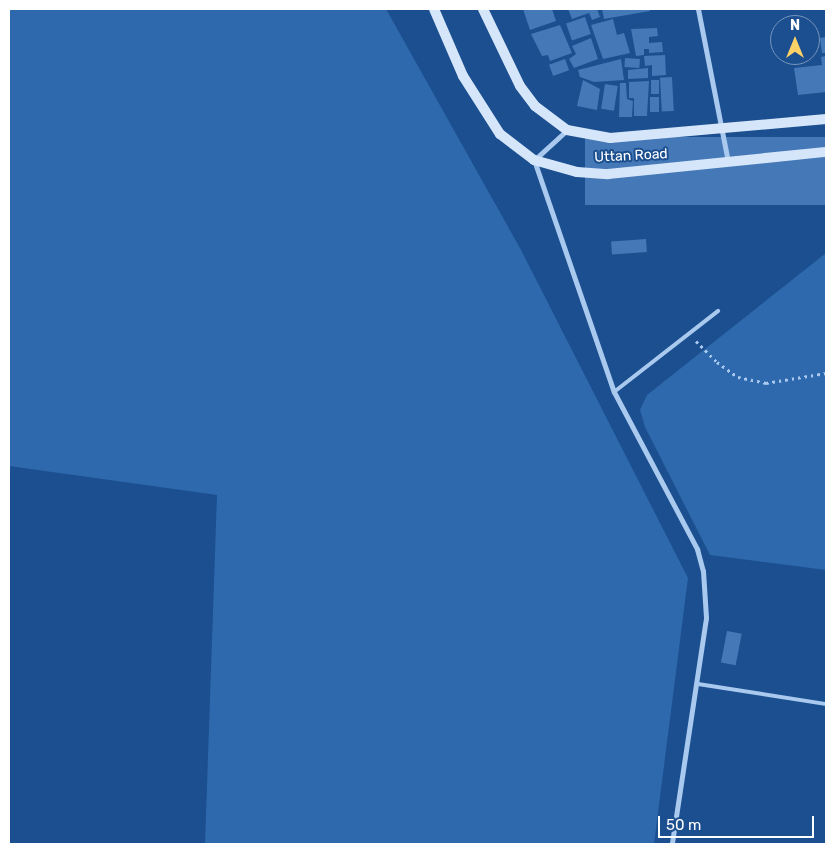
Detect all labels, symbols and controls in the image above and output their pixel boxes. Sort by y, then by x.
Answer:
north arrow [770,15,820,65]
text: N [790,17,800,34]
street label: Uttan Road [594,146,668,166]
scale bar [660,806,816,838]
text: 50 m [666,816,701,834]

